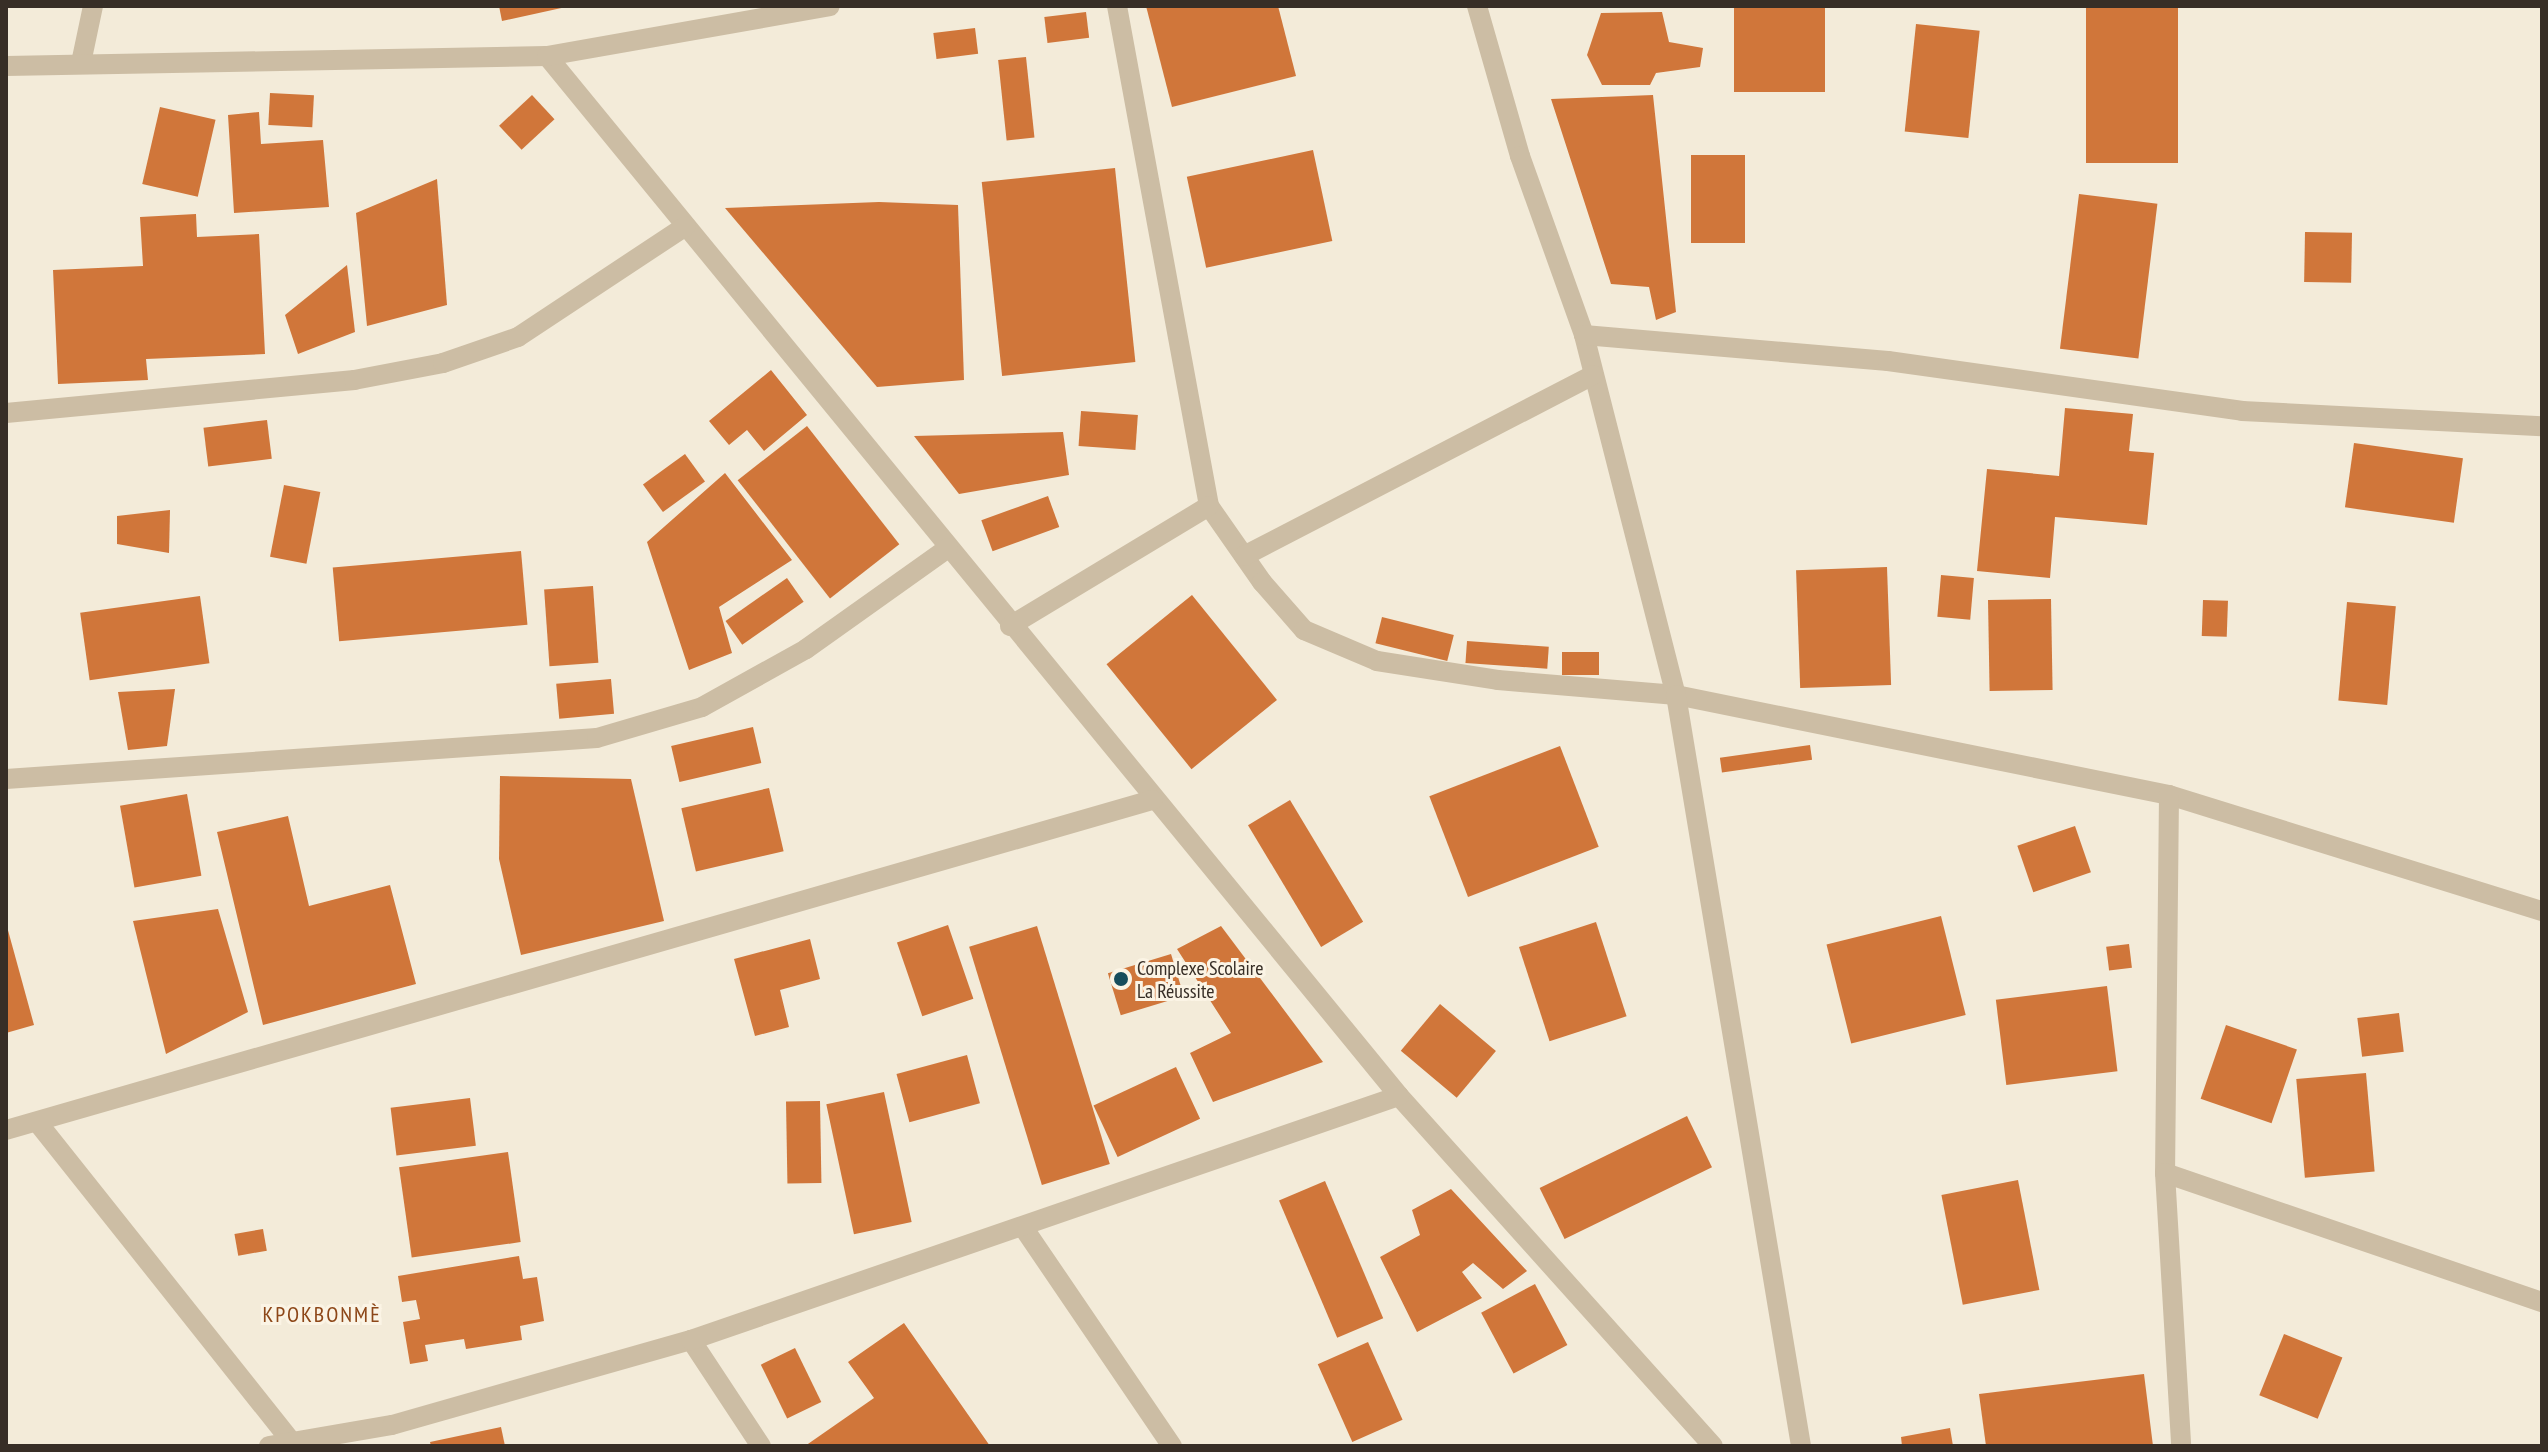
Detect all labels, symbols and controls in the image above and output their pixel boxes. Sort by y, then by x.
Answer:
place label: Complexe Scolaire La Réussite [1137,956,1264,1003]
marker: Complexe Scolaire La Réussite [1112,970,1130,988]
district label: KPOKBONMÈ [262,1302,382,1328]

